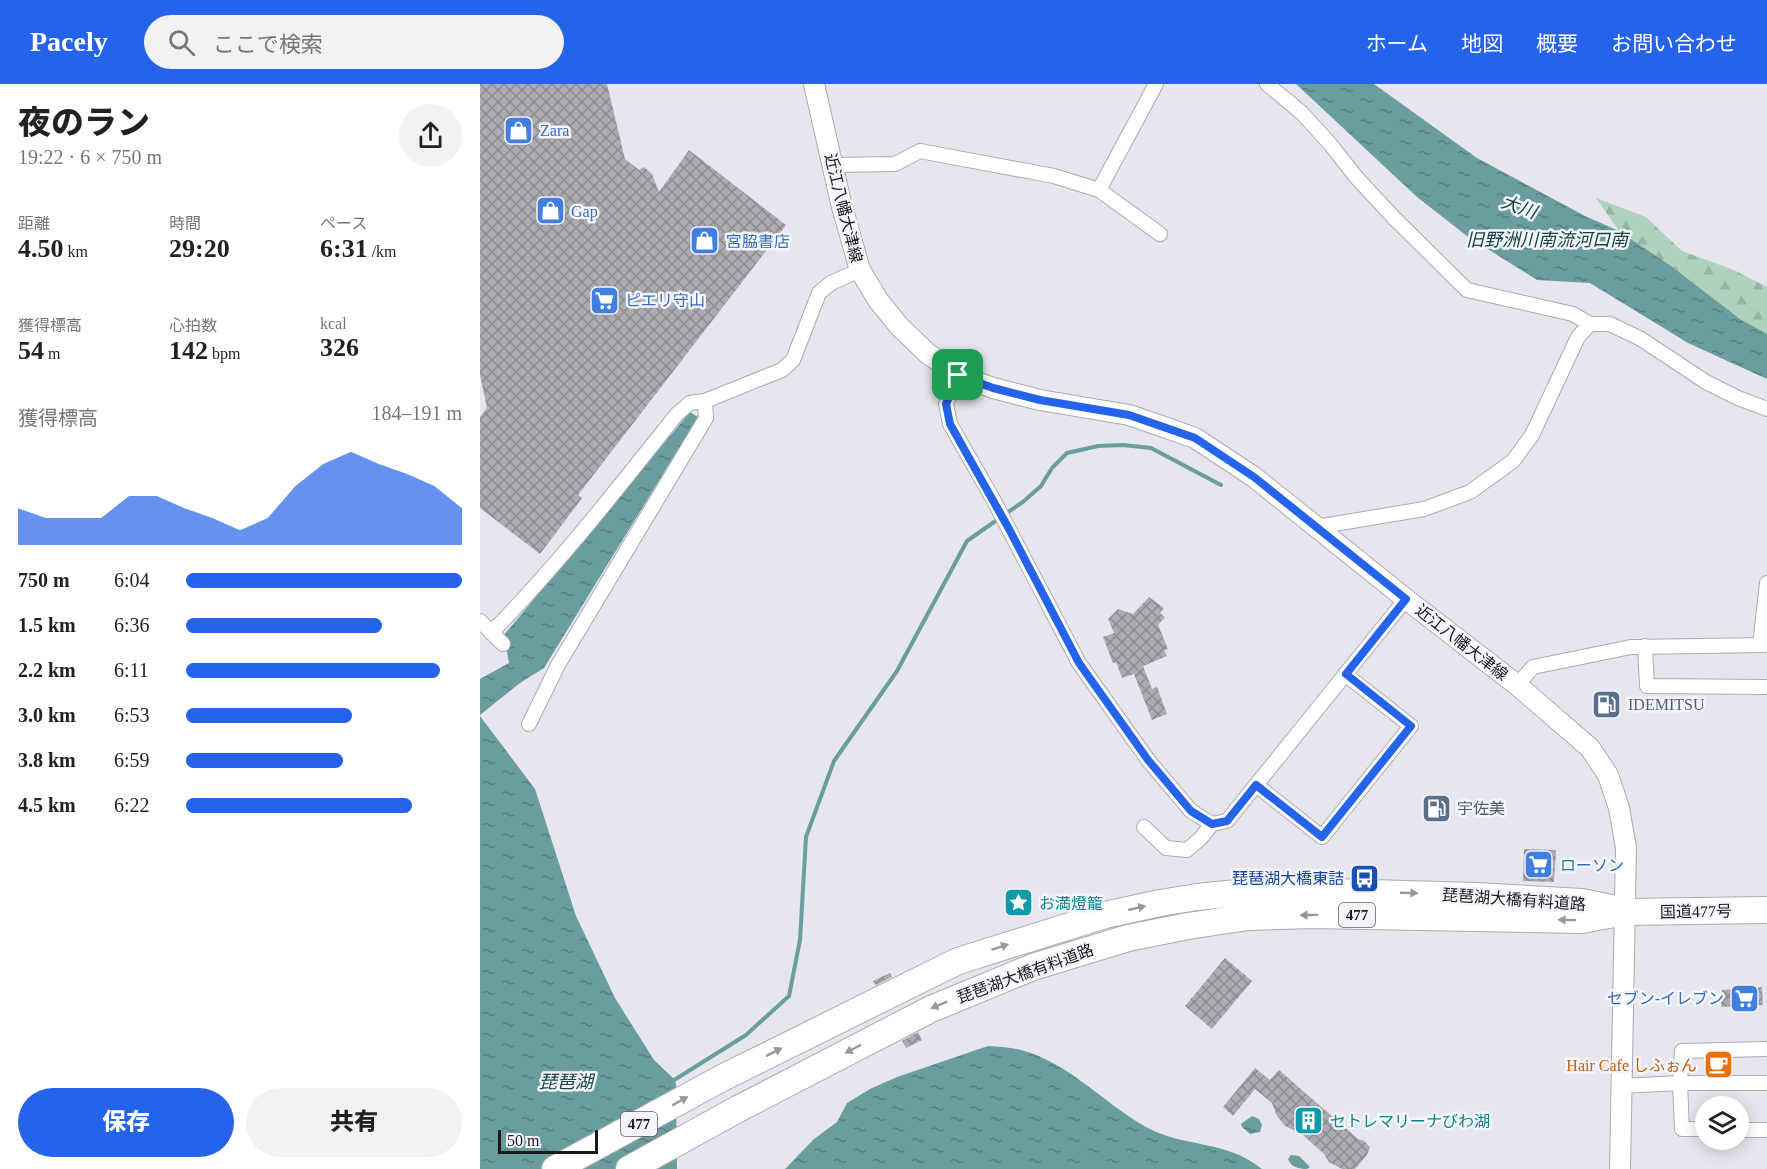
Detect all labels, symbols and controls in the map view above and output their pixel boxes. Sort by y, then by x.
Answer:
search box [144,15,564,69]
text: Pacely [30,26,108,57]
icon: search [165,26,198,59]
text: ここで検索 [213,32,323,57]
text: ホーム [1366,32,1428,56]
text: 地図 [1461,32,1503,56]
text: 概要 [1536,32,1578,56]
text: お問い合わせ [1611,32,1737,56]
button: share [399,104,462,167]
text: 夜のラン [18,105,150,141]
shop icon: Zara [503,114,535,146]
place label: Zara [540,122,569,139]
text: 19:22 · 6 × 750 m [18,146,162,168]
street label: 近江八幡大津線 [822,152,865,265]
water label: 大川 [1499,192,1541,223]
shop icon: Gap [534,195,566,227]
place label: Gap [571,203,598,221]
text: 距離 [18,215,50,232]
text: 時間 [169,215,201,232]
text: ペース [320,215,367,232]
shop icon: 宮脇書店 [689,225,721,257]
water label: 旧野洲川南流河口南 [1466,230,1631,250]
place label: 宮脇書店 [726,233,790,250]
text: 4.50 [18,234,64,263]
text: 29:20 [169,234,230,263]
text: 6:31 [320,234,368,263]
text: km [64,243,88,260]
text: /km [368,243,397,260]
supermarket icon: ピエリ守山 [588,284,620,316]
place label: ピエリ守山 [625,292,705,309]
text: kcal [320,315,347,332]
text: 獲得標高 [18,317,82,334]
text: 心拍数 [169,317,217,334]
text: 326 [320,333,359,362]
text: 54 [18,336,44,365]
text: 142 [169,336,208,365]
text: m [44,345,60,362]
text: bpm [208,345,240,362]
pin [932,349,983,400]
icon: arrive [941,358,974,391]
text: 184–191 m [371,402,462,424]
text: 獲得標高 [18,407,98,429]
text: 750 m [18,569,70,591]
text: 6:04 [114,569,150,591]
street label: 近江八幡大津線 [1412,601,1511,684]
text: 1.5 km [18,614,76,636]
text: 6:36 [114,614,150,636]
text: 2.2 km [18,659,76,681]
text: 6:11 [114,659,149,681]
fuel station icon: IDEMITSU [1591,688,1623,720]
place label: IDEMITSU [1628,696,1705,713]
text: 3.0 km [18,704,76,726]
text: 6:53 [114,704,150,726]
text: 3.8 km [18,749,76,771]
text: 6:59 [114,749,150,771]
fuel station icon: 宇佐美 [1420,792,1452,824]
text: 4.5 km [18,794,76,816]
text: 6:22 [114,794,150,816]
place label: 宇佐美 [1457,800,1505,817]
supermarket icon: ローソン [1523,849,1555,881]
place label: ローソン [1560,857,1624,874]
bus stop icon: 琵琶湖大橋東詰 [1349,862,1381,894]
place label: 琵琶湖大橋東詰 [1232,870,1344,887]
street label: 琵琶湖大橋有料道路 [1442,886,1586,913]
place icon: お満燈籠 [1002,887,1034,919]
one-way arrow [1399,889,1418,898]
place label: お満燈籠 [1039,895,1103,912]
one-way arrow [1127,902,1146,912]
street label: 国道477号 [1660,902,1732,921]
road number: 477 [1339,903,1375,927]
one-way arrow [1300,910,1319,920]
one-way arrow [1557,915,1576,925]
street label: 琵琶湖大橋有料道路 [955,941,1096,1006]
one-way arrow [991,942,1009,951]
supermarket icon: セブン-イレブン [1729,982,1761,1014]
place label: セブン-イレブン [1607,990,1724,1007]
one-way arrow [930,1000,948,1010]
one-way arrow [844,1044,861,1054]
one-way arrow [766,1047,783,1057]
cafe icon: Hair Cafe しふぉん [1702,1049,1734,1081]
place label: Hair Cafe しふぉん [1566,1057,1697,1074]
water label: 琵琶湖 [539,1072,596,1092]
button: 保存 [18,1088,234,1157]
button: 共有 [246,1088,462,1157]
one-way arrow [672,1096,689,1106]
map controls [1695,1096,1749,1150]
button: layers [1695,1096,1749,1150]
building icon: セトレマリーナびわ湖 [1293,1105,1325,1137]
road number: 477 [621,1112,657,1136]
place label: セトレマリーナびわ湖 [1330,1113,1490,1130]
scale bar [498,1127,598,1154]
text: 50 m [507,1132,539,1149]

